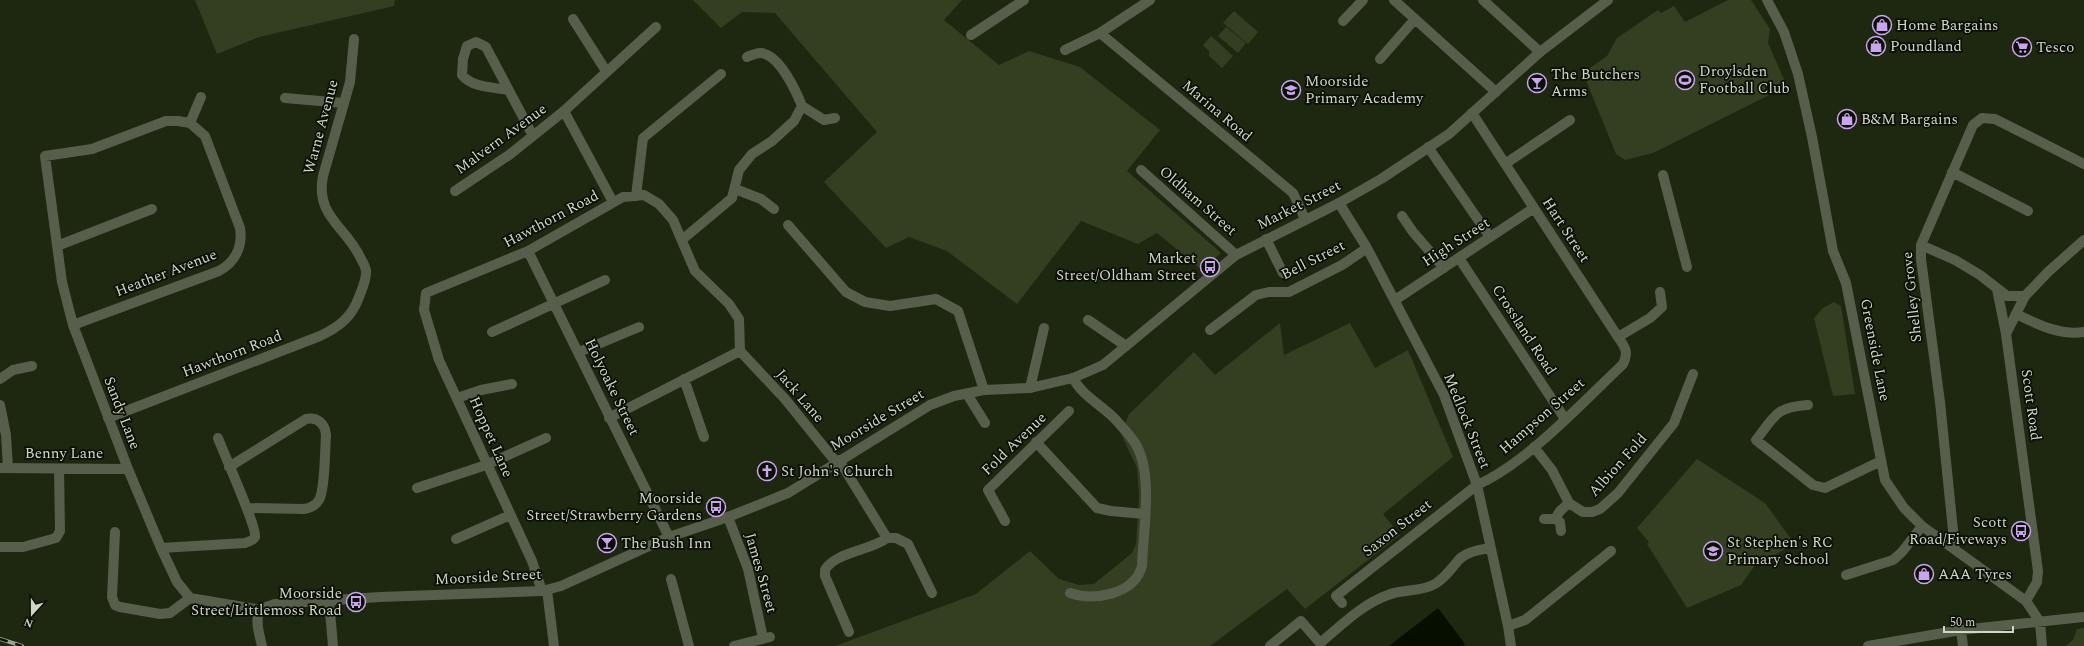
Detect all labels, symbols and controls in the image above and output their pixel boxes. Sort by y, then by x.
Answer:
shop icon: Home Bargains [1871,14,1893,36]
place label: Home Bargains [1896,14,1999,37]
shop icon: Poundland [1865,35,1887,57]
place label: Poundland [1890,35,1962,58]
supermarket icon: Tesco [2011,36,2033,58]
place label: Tesco [2036,36,2074,59]
place label: Droylsden Football Club [1699,60,1790,100]
place label: The Butchers Arms [1551,63,1640,103]
sports icon: Droylsden Football Club [1674,69,1696,91]
place label: Moorside Primary Academy [1305,70,1424,110]
bar icon: The Butchers Arms [1526,72,1548,94]
street label: Marina Road [1177,75,1257,147]
street label: Warne Avenue [297,77,345,177]
school or university icon: Moorside Primary Academy [1280,79,1302,101]
street label: Malvern Avenue [450,98,552,180]
shop icon: B&M Bargains [1836,108,1858,130]
place label: B&M Bargains [1861,108,1958,131]
street label: Oldham Street [1154,161,1242,241]
street label: Market Street [1253,174,1345,236]
street label: Hawthorn Road [499,184,603,254]
street label: Hart Street [1536,193,1596,267]
street label: High Street [1418,211,1494,273]
street label: Bell Street [1277,234,1349,286]
street label: Heather Avenue [112,243,220,303]
place label: Market Street/Oldham Street [1056,247,1196,287]
street label: Shelley Grove [1896,251,1928,343]
bus stop icon: Market Street/Oldham Street [1199,256,1221,278]
street label: Crossland Road [1486,280,1562,380]
street label: Greenside Lane [1854,297,1896,403]
street label: Hawthorn Road [179,324,285,384]
street label: Holyoake Street [578,334,646,440]
street label: Jack Lane [770,364,830,428]
street label: Scott Road [2015,368,2047,442]
street label: Medlock Street [1437,370,1497,472]
street label: Hampson Street [1494,372,1590,460]
street label: Sandy Lane [98,373,146,453]
street label: Moorside Street [825,383,929,457]
street label: Hoppet Lane [463,393,519,481]
street label: Fold Avenue [976,407,1052,481]
street label: Albion Fold [1583,428,1653,502]
street label: Benny Lane [25,442,103,465]
church icon: St John's Church [756,460,778,482]
place label: St John's Church [781,460,893,483]
place label: Moorside Street/Strawberry Gardens [526,487,702,527]
street label: Saxon Street [1357,493,1437,563]
bus stop icon: Moorside Street/Strawberry Gardens [705,496,727,518]
place label: Scott Road/Fiveways [1909,511,2007,551]
bus stop icon: Scott Road/Fiveways [2010,520,2032,542]
street label: James Street [739,530,783,616]
place label: St Stephen's RC Primary School [1727,531,1833,571]
bar icon: The Bush Inn [596,532,618,554]
place label: The Bush Inn [621,532,712,555]
school or university icon: St Stephen's RC Primary School [1702,540,1724,562]
street label: Moorside Street [434,563,542,591]
shop icon: AAA Tyres [1913,563,1935,585]
place label: AAA Tyres [1938,563,2012,586]
place label: Moorside Street/Littlemoss Road [191,582,342,622]
bus stop icon: Moorside Street/Littlemoss Road [345,591,367,613]
north arrow [12,594,52,634]
scale bar [1944,608,2013,634]
text: N [21,613,36,632]
text: 50 m [1950,613,1975,632]

